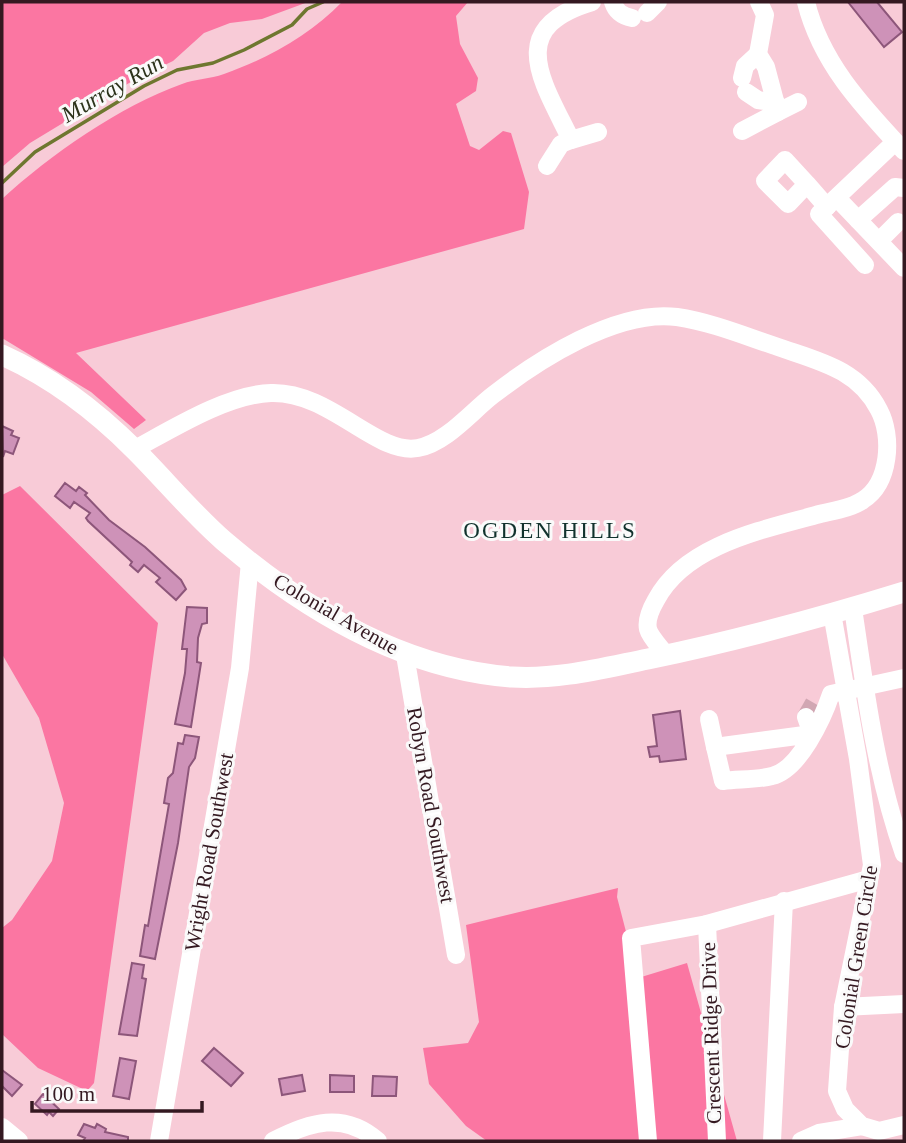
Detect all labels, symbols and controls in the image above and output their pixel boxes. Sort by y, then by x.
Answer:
water label: Murray Run [56,49,167,128]
district label: OGDEN HILLS [463,518,637,543]
street label: Colonial Avenue [269,569,403,659]
street label: Robyn Road Southwest [402,705,460,905]
street label: Wright Road Southwest [180,751,238,953]
street label: Colonial Green Circle [830,864,882,1050]
street label: Crescent Ridge Drive [696,942,726,1124]
scale bar [32,1070,201,1114]
text: 100 m [42,1082,95,1106]

